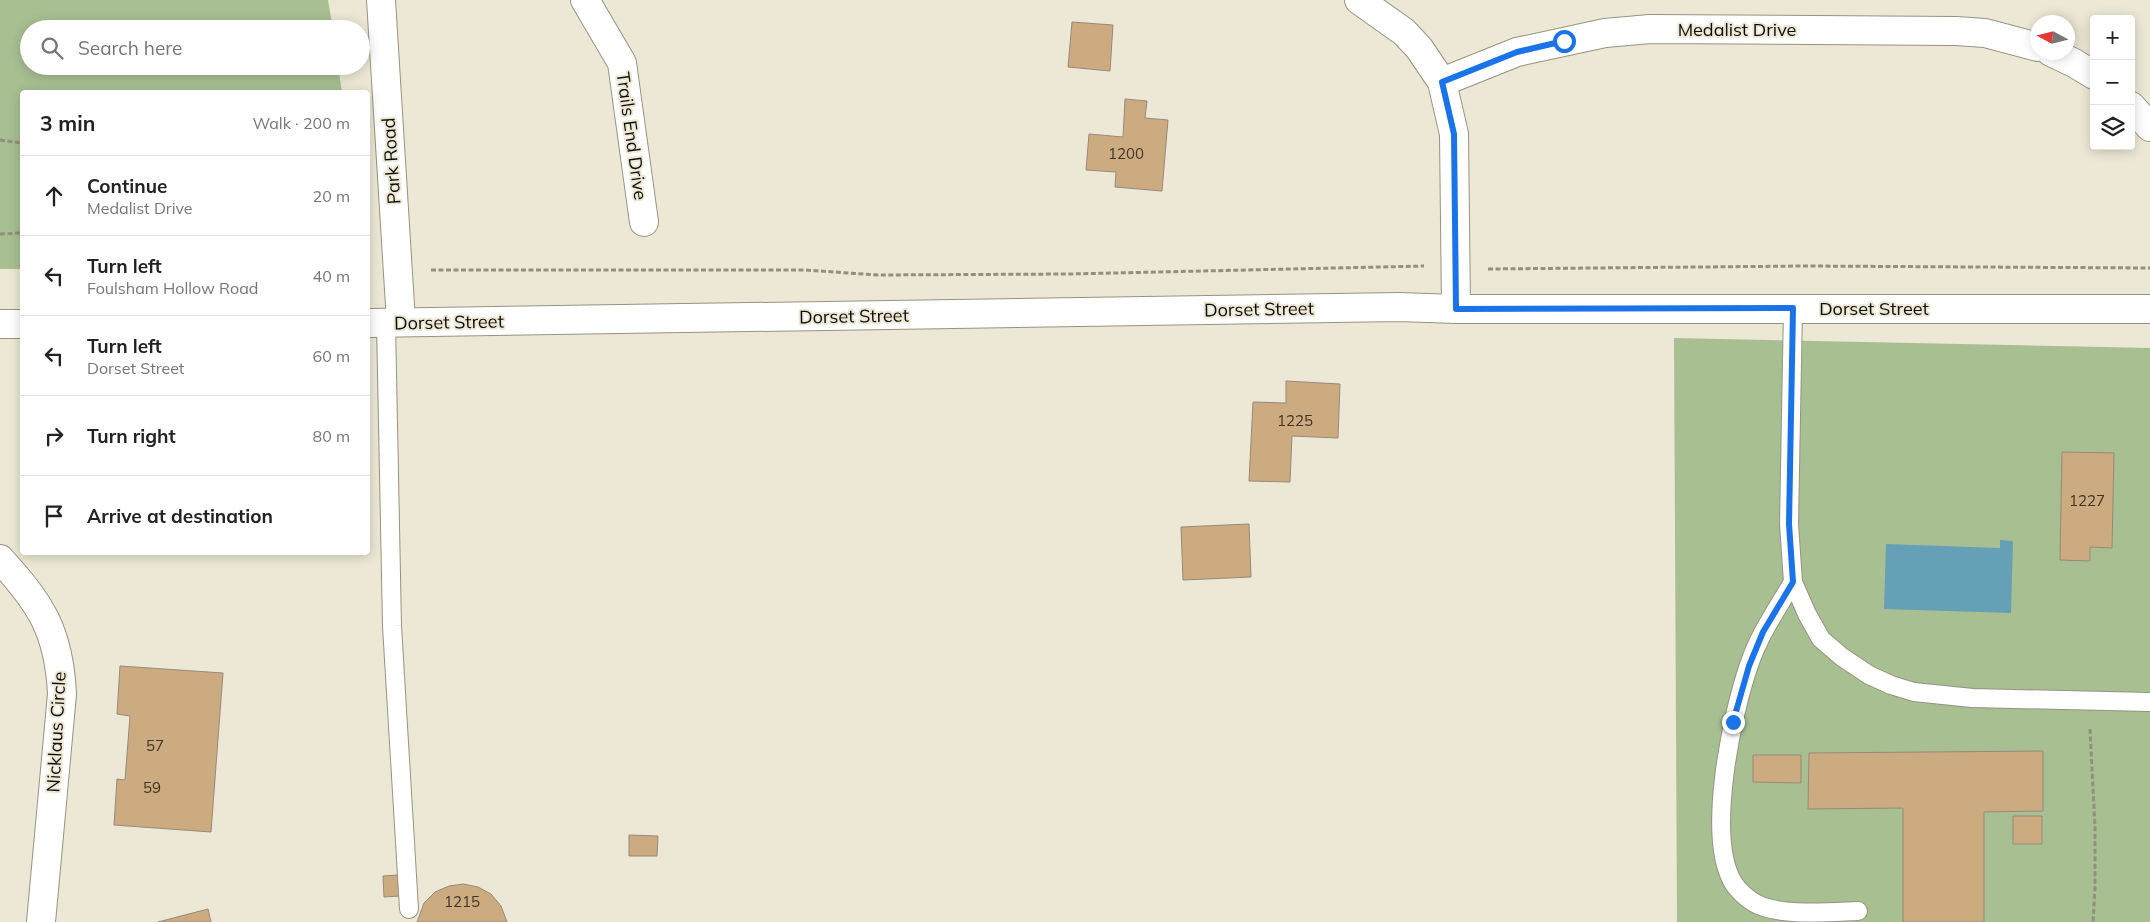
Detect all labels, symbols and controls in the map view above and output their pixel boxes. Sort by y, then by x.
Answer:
north arrow [2030,15,2075,60]
map controls [2090,15,2135,150]
button: + [2090,15,2135,60]
street label: Medalist Drive [1678,18,1796,41]
search box [20,20,370,75]
route start [1553,30,1576,53]
icon: search [38,34,66,62]
text: Search here [78,36,182,60]
button: − [2090,60,2135,105]
street label: Trails End Drive [612,71,652,201]
button: layers [2090,105,2135,150]
text: 3 min [40,110,95,136]
text: Walk · 200 m [252,113,350,133]
street label: Park Road [377,117,405,205]
house number: 1200 [1108,144,1144,163]
text: Continue [87,174,167,198]
icon: ahead [40,182,68,210]
text: 20 m [313,186,350,206]
text: Medalist Drive [87,198,193,218]
text: Turn left [87,254,162,278]
icon: left [40,262,68,290]
text: 40 m [313,266,350,286]
text: Foulsham Hollow Road [87,278,258,298]
street label: Dorset Street [1204,297,1314,321]
street label: Dorset Street [1819,297,1929,320]
street label: Dorset Street [799,304,909,328]
street label: Dorset Street [394,310,504,334]
text: Turn left [87,334,162,358]
icon: left [40,342,68,370]
text: 60 m [313,346,350,366]
text: Dorset Street [87,358,184,378]
house number: 1225 [1277,411,1313,430]
icon: right [40,422,68,450]
text: Turn right [87,424,176,448]
text: 80 m [313,426,350,446]
house number: 1227 [2069,491,2105,510]
icon: arrive [40,502,68,530]
text: Arrive at destination [87,504,273,528]
street label: Nicklaus Circle [41,671,71,793]
route end [1722,711,1745,734]
house number: 57 [146,736,164,755]
house number: 59 [143,778,161,797]
house number: 1215 [444,892,480,911]

